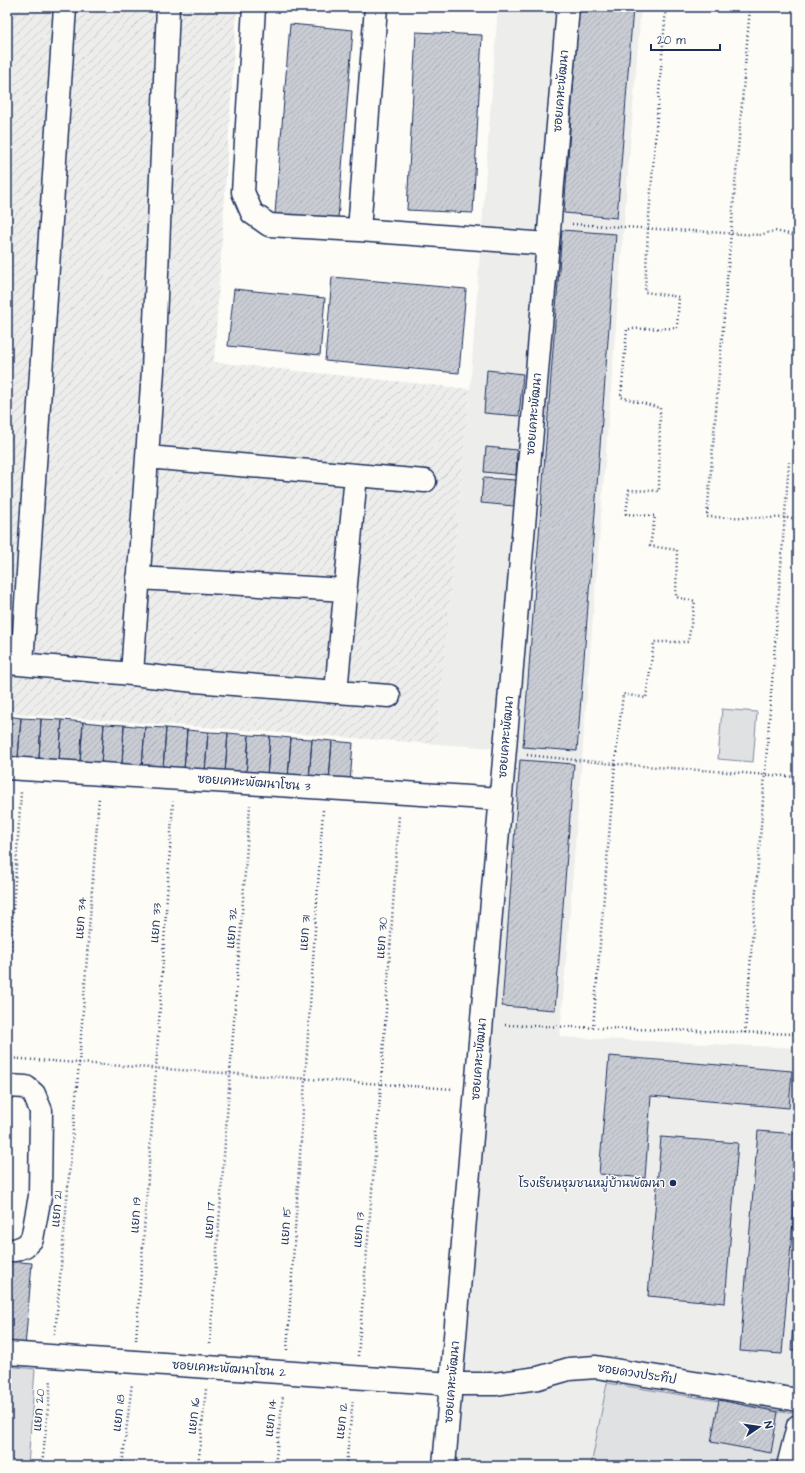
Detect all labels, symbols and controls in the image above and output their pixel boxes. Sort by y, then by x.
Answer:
scale bar [651,26,720,52]
text: 20 m [657,32,686,49]
street label: ซอยเคหะพัฒนา [549,49,573,133]
street label: ซอยเคหะพัฒนา [522,372,546,456]
street label: ซอยเคหะพัฒนา [494,695,518,779]
street label: ซอยเคหะพัฒนาโซน 3 [197,771,311,795]
street label: แยก 34 [71,896,91,940]
street label: แยก 33 [146,902,166,944]
street label: แยก 32 [222,907,242,949]
street label: แยก 31 [295,914,315,951]
street label: แยก 30 [372,916,392,959]
street label: ซอยเคหะพัฒนา [467,1017,491,1101]
place label: โรงเรียนชุมชนหมู่บ้านพัฒนา [519,1175,665,1192]
marker: โรงเรียนชุมชนหมู่บ้านพัฒนา [668,1178,678,1188]
street label: แยก 21 [47,1190,67,1228]
street label: แยก 19 [126,1196,146,1234]
street label: แยก 17 [200,1200,220,1239]
street label: แยก 15 [276,1206,296,1246]
street label: แยก 13 [349,1211,369,1249]
street label: ซอยเคหะพัฒนา [440,1340,464,1424]
street label: ซอยเคหะพัฒนาโซน 2 [171,1357,287,1381]
street label: ซอยดวงประทีป [596,1359,678,1389]
street label: แยก 20 [29,1388,49,1432]
street label: แยก 18 [108,1393,130,1433]
street label: แยก 16 [184,1396,204,1435]
street label: แยก 14 [261,1398,281,1438]
street label: แยก 12 [332,1402,352,1440]
north arrow [739,1407,779,1447]
text: N [760,1420,776,1430]

